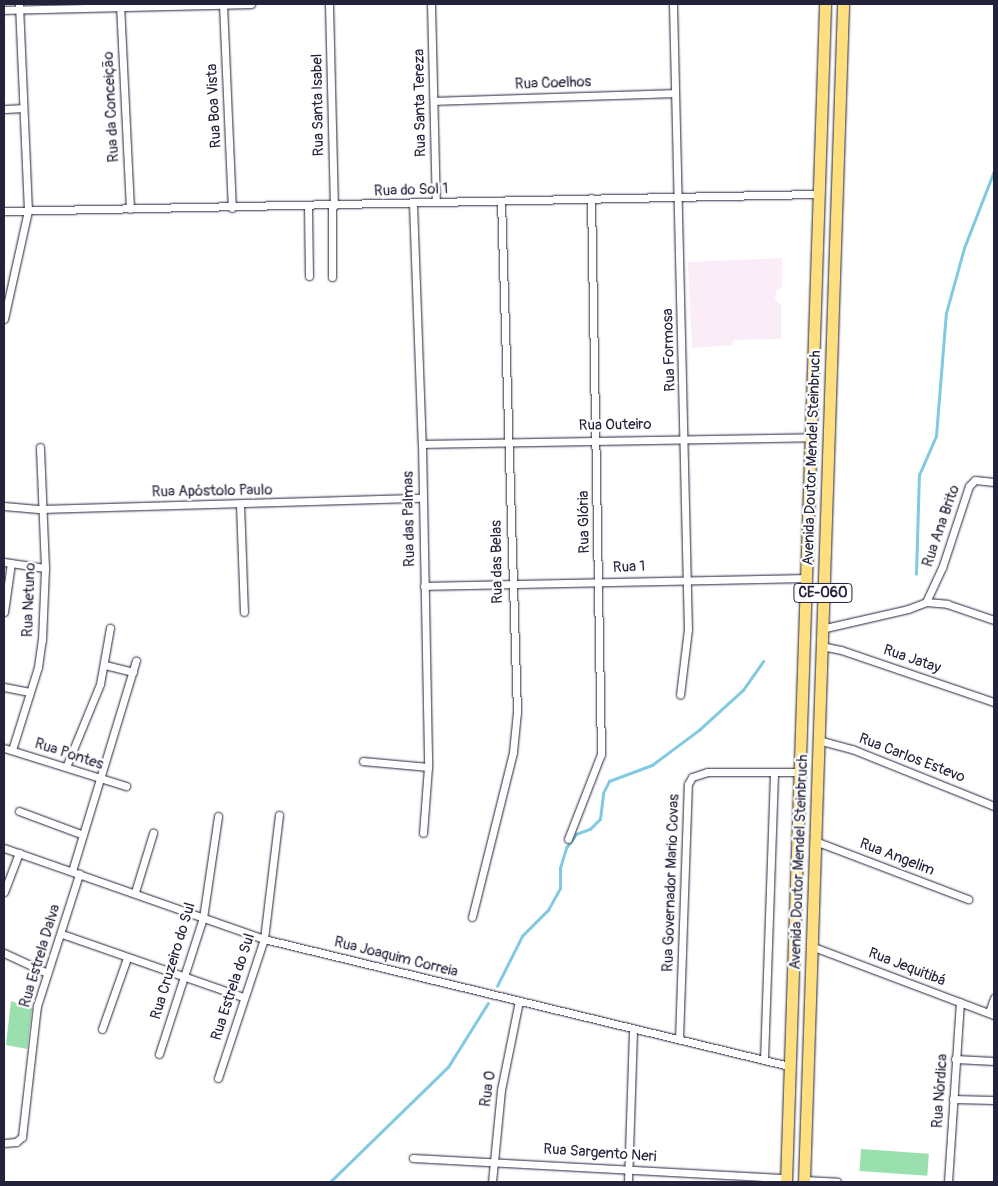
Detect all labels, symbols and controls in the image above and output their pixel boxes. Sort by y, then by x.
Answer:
street label: Rua Santa Tereza [410,49,430,157]
street label: Rua da Conceição [99,51,123,163]
street label: Rua Santa Isabel [308,54,328,156]
street label: Rua Boa Vista [203,63,225,149]
street label: Rua Coelhos [514,73,592,93]
street label: Rua do Sol 1 [374,180,448,200]
street label: Rua Formosa [659,308,679,392]
street label: Avenida Doutor Mendel Steinbruch [799,350,825,566]
street label: Rua Outeiro [578,415,652,435]
street label: Rua das Palmas [399,471,419,567]
street label: Rua Apóstolo Paulo [152,481,272,501]
street label: Rua Ana Brito [919,483,963,569]
street label: Rua Glória [574,490,594,554]
street label: Rua das Belas [487,520,507,604]
street label: Rua 1 [613,557,645,577]
street label: Rua Netuno [19,562,39,638]
road number: CE-060 [793,582,853,604]
street label: Rua Jatay [881,641,943,677]
street label: Rua Carlos Estevo [856,729,968,787]
street label: Rua Pontes [32,734,106,774]
street label: Avenida Doutor Mendel Steinbruch [786,754,812,970]
street label: Rua Governador Mario Covas [659,794,683,972]
street label: Rua Angelim [857,834,937,880]
street label: Rua Cruzeiro do Sul [147,900,199,1022]
street label: Rua Estrela Dalva [16,902,64,1010]
street label: Rua Estrela do Sul [207,931,259,1043]
street label: Rua Joaquim Correia [332,933,460,981]
street label: Rua Jequitibá [866,944,948,990]
street label: Rua Nórdica [928,1053,952,1129]
street label: Rua O [476,1070,500,1108]
street label: Rua Sargento Neri [543,1140,657,1166]

